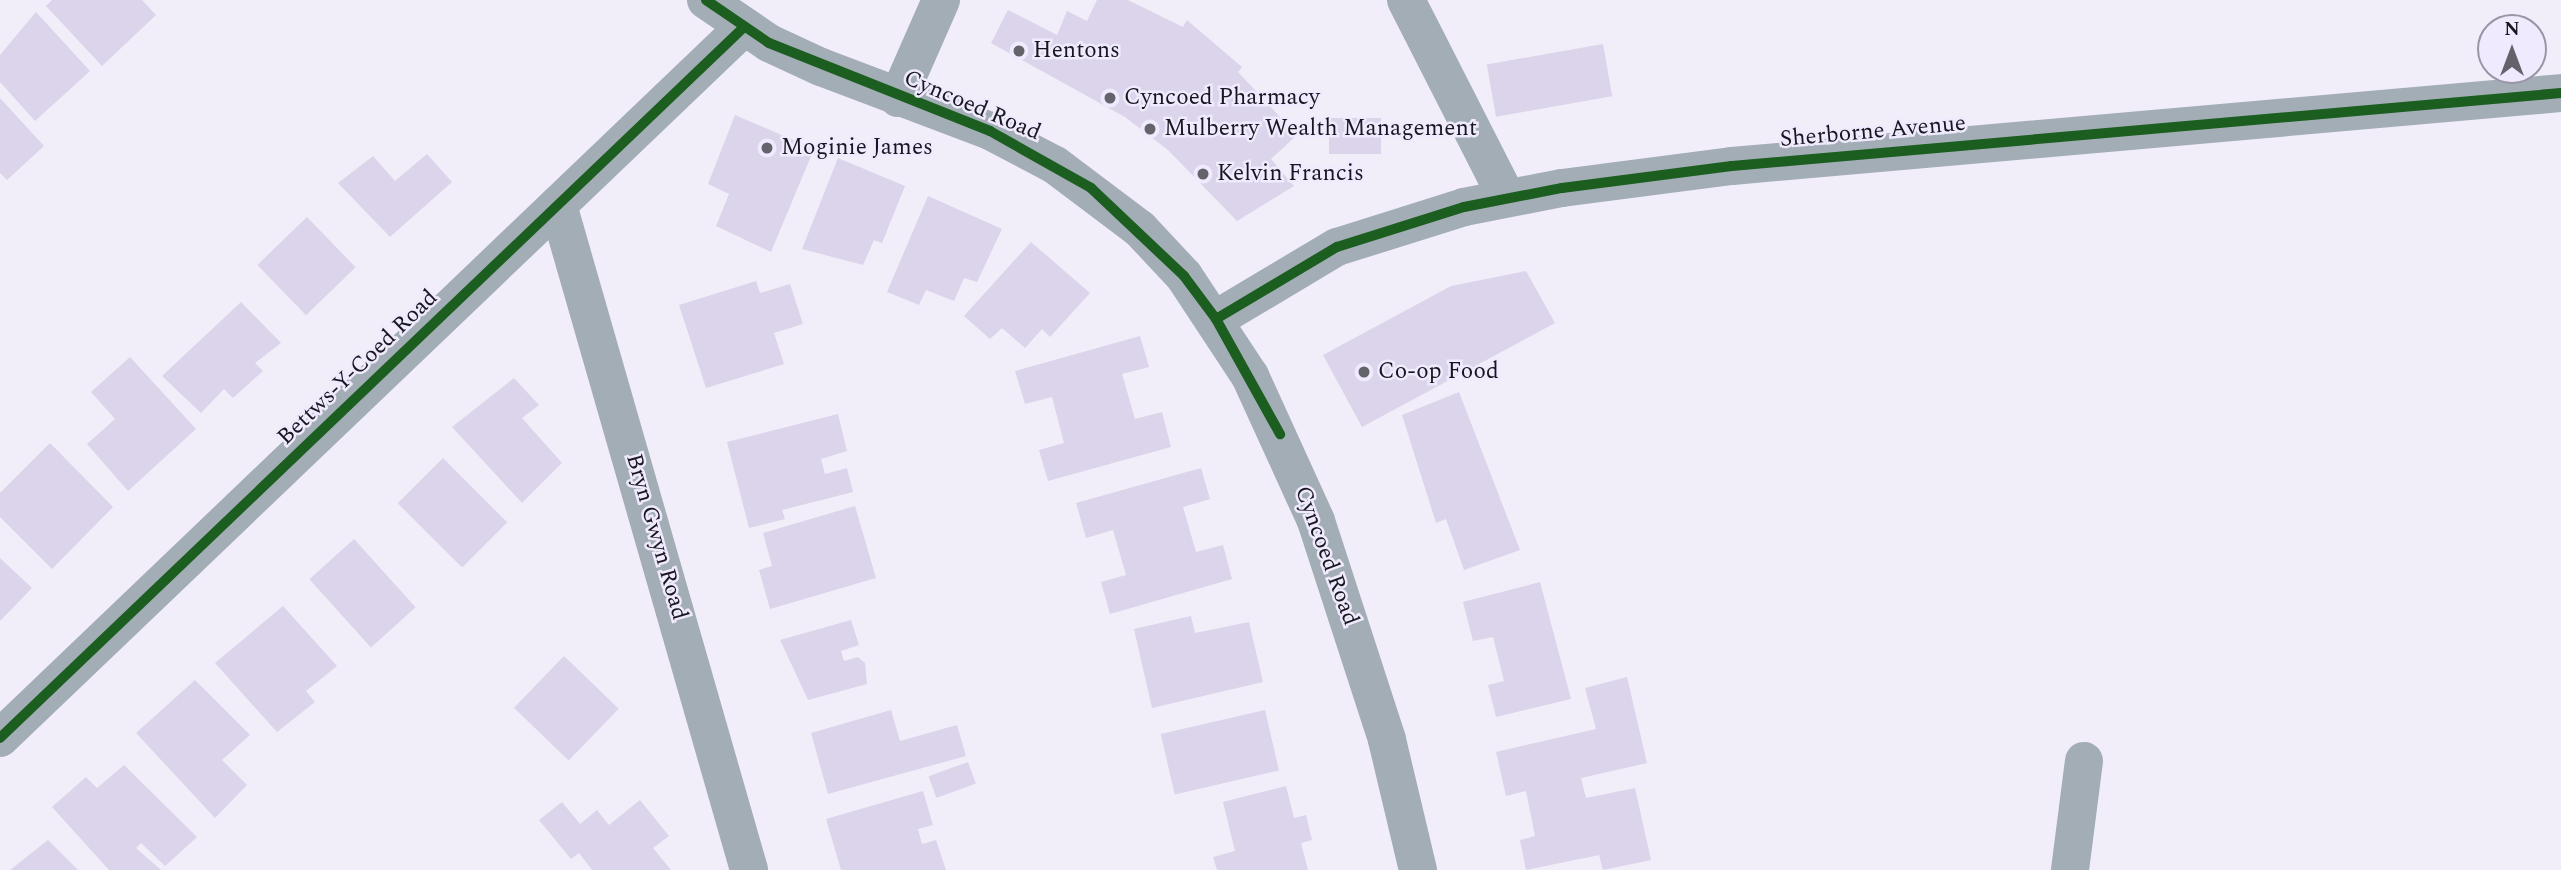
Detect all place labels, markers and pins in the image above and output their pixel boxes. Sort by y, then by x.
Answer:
place label: Hentons [1033,37,1120,65]
marker: Hentons [1011,43,1027,59]
place label: Cyncoed Pharmacy [1124,84,1320,112]
marker: Cyncoed Pharmacy [1102,90,1118,106]
place label: Mulberry Wealth Management [1164,115,1477,143]
marker: Mulberry Wealth Management [1142,121,1158,137]
place label: Moginie James [781,134,933,162]
marker: Moginie James [759,140,775,156]
place label: Kelvin Francis [1217,160,1364,188]
marker: Kelvin Francis [1195,166,1211,182]
place label: Co-op Food [1378,358,1499,386]
marker: Co-op Food [1356,364,1372,380]

